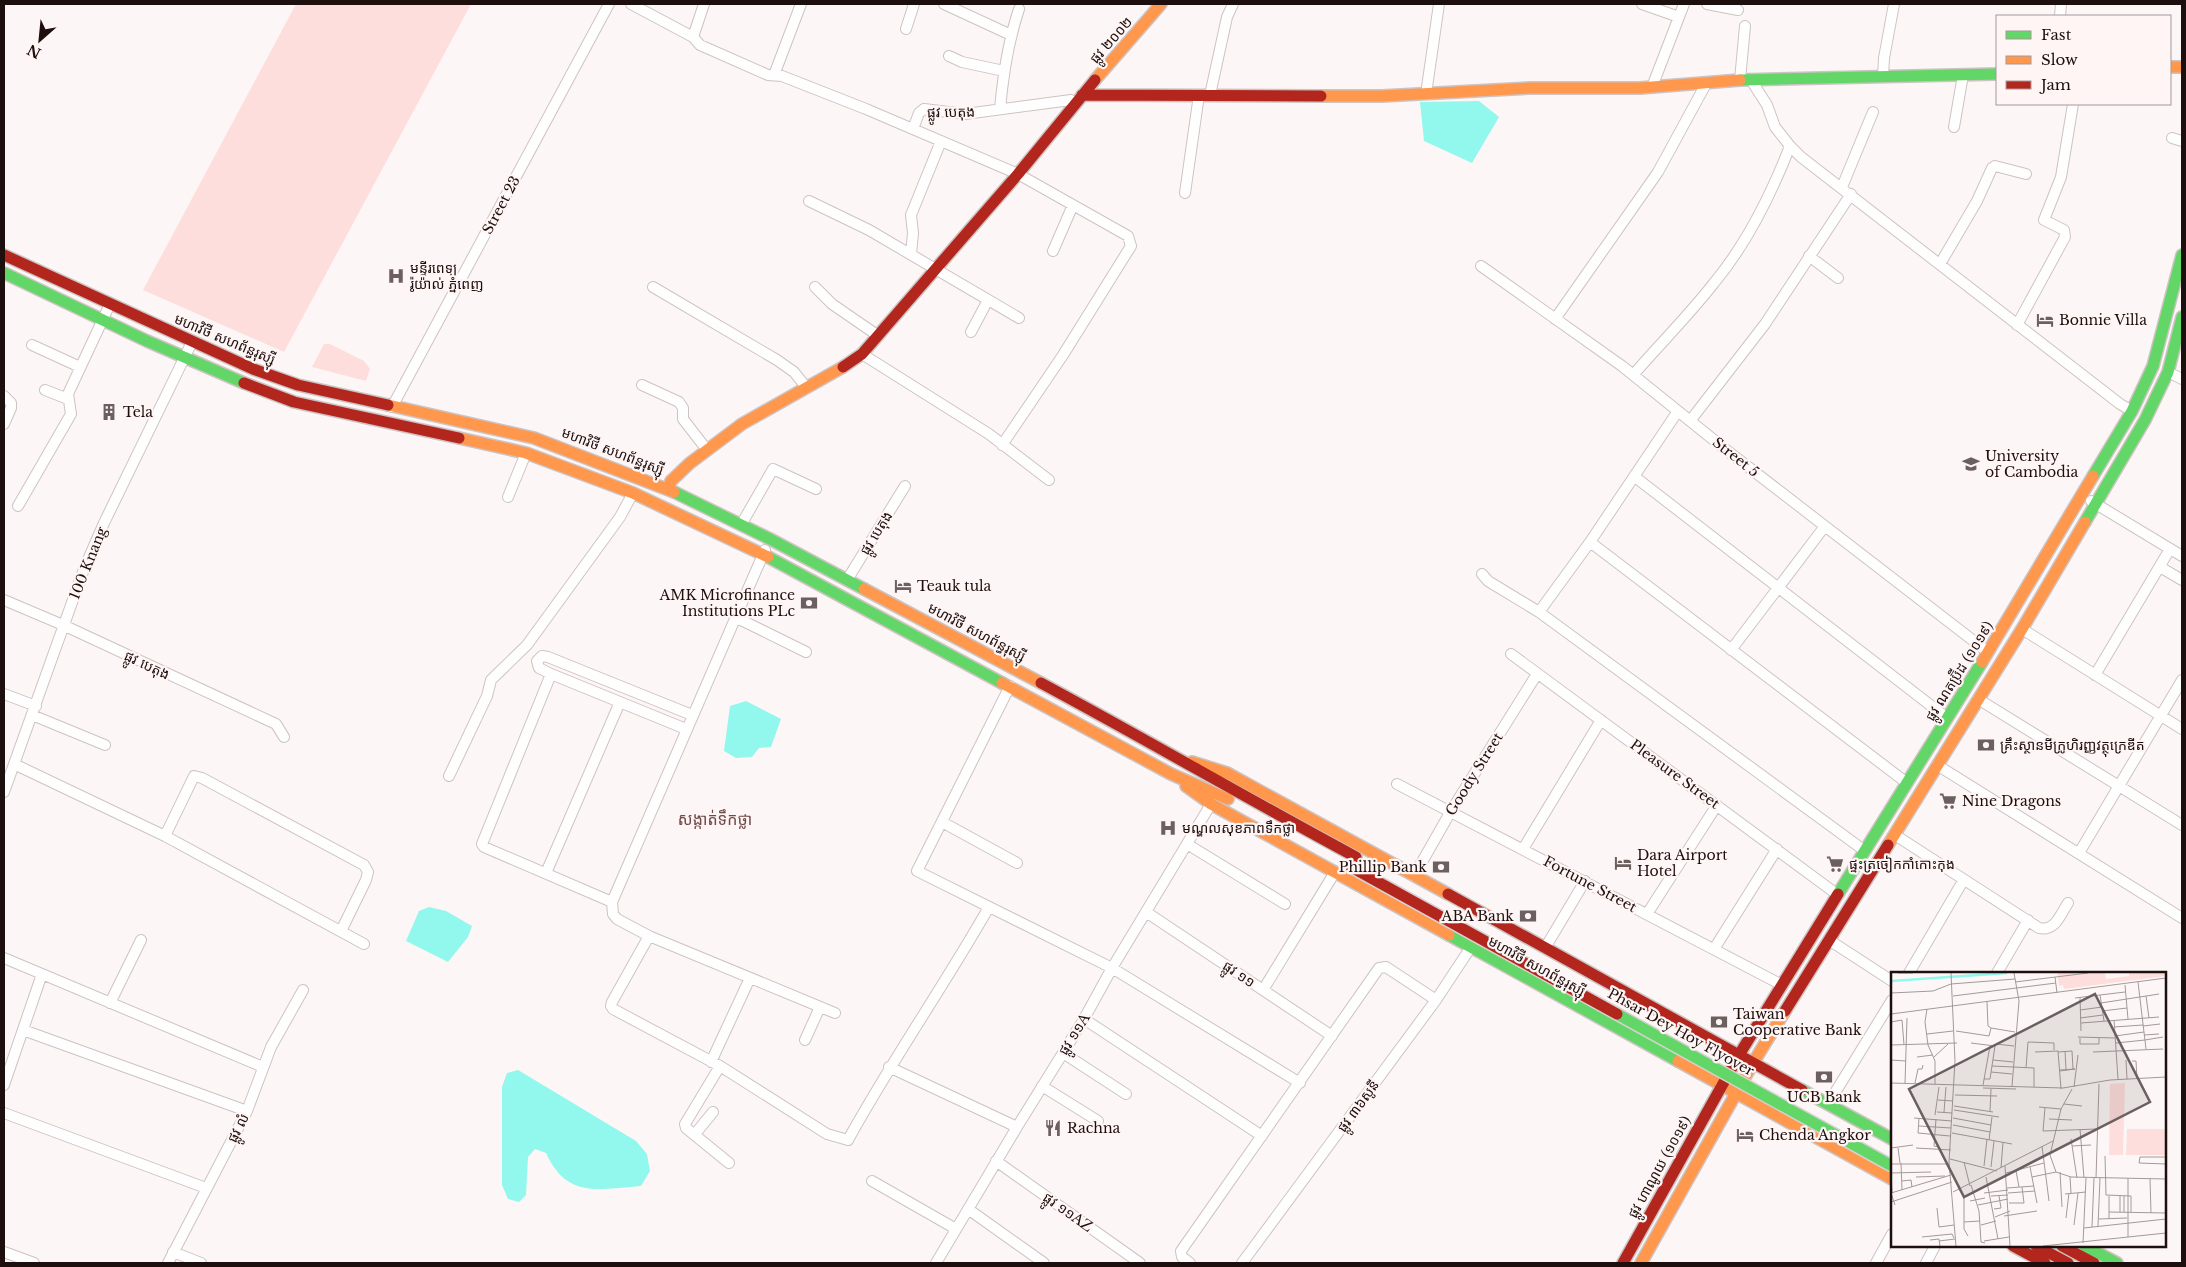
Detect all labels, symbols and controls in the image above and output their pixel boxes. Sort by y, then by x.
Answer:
street label: ផ្លូវ ២០០២ [1086,13,1139,69]
north arrow [15,15,65,65]
legend [1996,15,2171,105]
text: Fast [2041,25,2072,44]
text: N [24,41,44,63]
text: Slow [2041,50,2078,69]
text: Jam [2039,75,2071,94]
street label: ផ្លូវ បេតុង [927,103,975,125]
street label: Street 23 [478,173,524,237]
place label: មន្ទីរពេទ្យ រ៉ូយ៉ាល់ ភ្នំពេញ [409,259,484,293]
hospital icon: មន្ទីរពេទ្យ រ៉ូយ៉ាល់ ភ្នំពេញ [386,266,406,286]
street label: មហាវិថី សហព័ន្ធរុស្ស៊ី [171,310,278,371]
hotel icon: Bonnie Villa [2035,310,2055,330]
place label: Bonnie Villa [2059,311,2147,329]
building icon: Tela [99,402,119,422]
place label: Tela [123,403,153,421]
street label: មហាវិថី សហព័ន្ធរុស្ស៊ី [558,423,667,481]
street label: Street 5 [1709,433,1763,481]
place label: University of Cambodia [1985,447,2078,481]
school or university icon: University of Cambodia [1961,454,1981,474]
street label: ផ្លូវ បេតុង [856,508,899,560]
street label: 100 Knang [65,524,111,602]
hotel icon: Teauk tula [893,576,913,596]
place label: Teauk tula [917,577,992,595]
place label: AMK Microfinance Institutions PLc [658,586,795,620]
bank icon: AMK Microfinance Institutions PLc [799,593,819,613]
street label: មហាវិថី សហព័ន្ធរុស្ស៊ី [924,599,1029,668]
street label: ផ្លូវ ណតប្រ៊ីដ (១០១៩) [1921,617,2000,726]
street label: ផ្លូវ បេតុង [120,647,173,686]
street label: Goody Street [1441,729,1507,819]
street label: Pleasure Street [1627,735,1724,813]
bank icon: គ្រឹះស្ថានមីក្រូហិរញ្ញវត្ថុក្រេឌីត [1976,735,1996,755]
place label: គ្រឹះស្ថានមីក្រូហិរញ្ញវត្ថុក្រេឌីត [2000,736,2145,757]
supermarket icon: Nine Dragons [1938,791,1958,811]
place label: Nine Dragons [1962,792,2061,810]
district label: សង្កាត់ទឹកថ្លា [678,809,752,829]
hospital icon: មណ្ឌលសុខភាពទឹកថ្លា [1158,818,1178,838]
place label: មណ្ឌលសុខភាពទឹកថ្លា [1182,819,1295,837]
place label: Dara Airport Hotel [1637,846,1728,880]
street label: Fortune Street [1540,852,1640,916]
hotel icon: Dara Airport Hotel [1613,853,1633,873]
supermarket icon: ផ្ទះត្រចៀកកាំកោះកុង [1825,854,1845,874]
place label: ផ្ទះត្រចៀកកាំកោះកុង [1849,855,1955,873]
bank icon: Phillip Bank [1431,857,1451,877]
place label: Phillip Bank [1339,858,1427,876]
bank icon: ABA Bank [1518,906,1538,926]
place label: ABA Bank [1441,907,1514,925]
street label: មហាវិថី សហព័ន្ធរុស្ស៊ី [1484,932,1589,1002]
street label: ផ្លូវ ១១ [1218,957,1259,994]
inset map [1891,972,2166,1247]
street label: Phsar Dey Hoy Flyover [1605,984,1758,1080]
place label: Taiwan Cooperative Bank [1733,1005,1862,1039]
street label: ផ្លូវ ១១A [1054,1010,1097,1060]
bank icon: Taiwan Cooperative Bank [1709,1012,1729,1032]
bank icon: UCB Bank [1814,1067,1834,1087]
street label: ផ្លូវ ៣៦សូនី [1333,1076,1386,1138]
place label: UCB Bank [1787,1088,1862,1106]
street label: ផ្លូវ លំ [223,1110,256,1147]
street label: ផ្លូវ ហាណូយ (១០១៩) [1623,1113,1697,1223]
restaurant icon: Rachna [1043,1118,1063,1138]
place label: Rachna [1067,1119,1121,1137]
hotel icon: Chenda Angkor [1735,1125,1755,1145]
place label: Chenda Angkor [1759,1126,1871,1144]
street label: ផ្លូវ ១១AZ [1038,1188,1097,1238]

